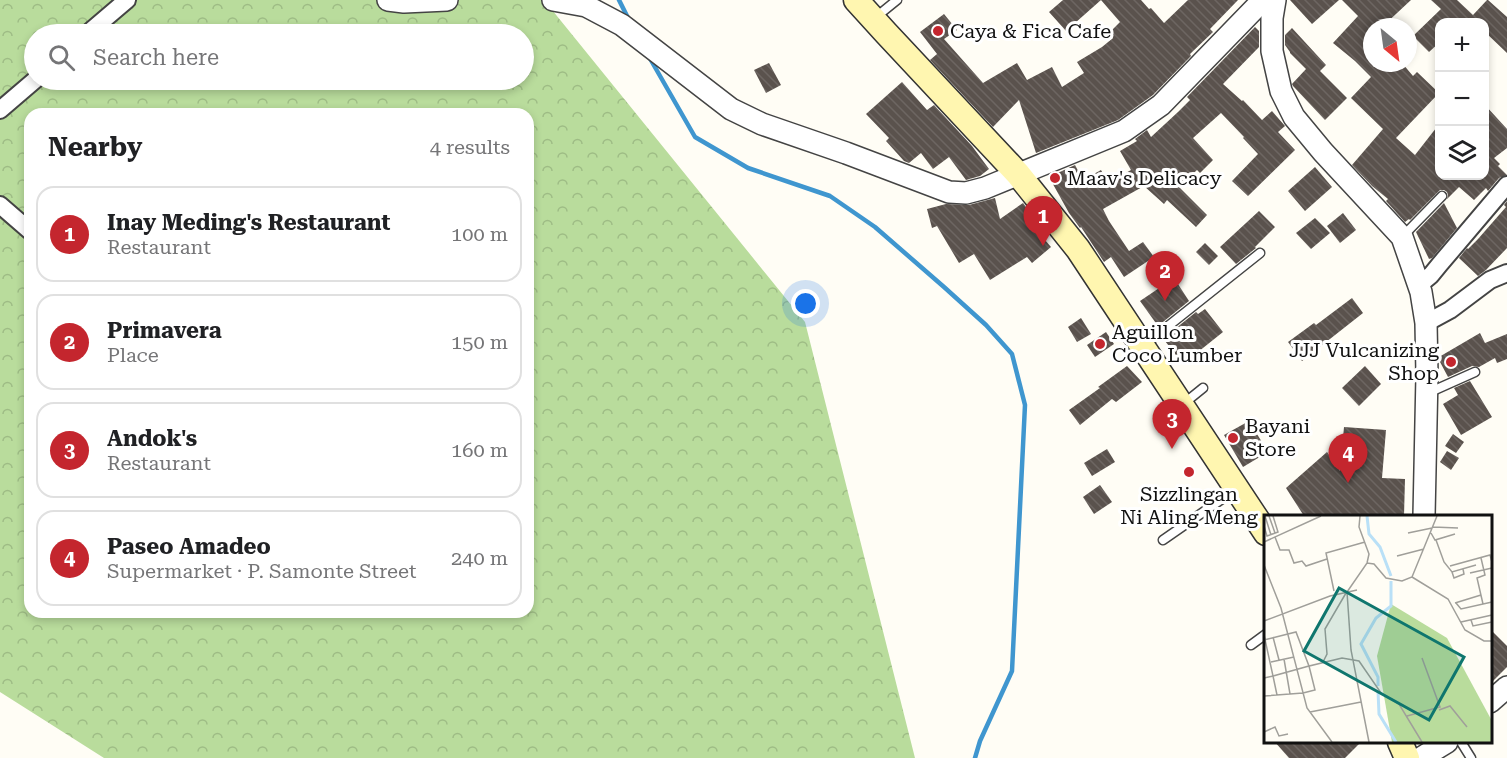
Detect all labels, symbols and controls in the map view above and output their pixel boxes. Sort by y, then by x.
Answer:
north arrow [1363,18,1417,72]
map controls [1435,18,1489,180]
button: + [1435,18,1489,72]
place label: Caya & Fica Cafe [950,19,1111,43]
search box [24,24,534,90]
marker: Caya & Fica Cafe [931,24,945,38]
icon: search [45,41,78,74]
text: Search here [93,45,219,70]
button: − [1435,72,1489,126]
button: layers [1435,126,1489,180]
text: Nearby [48,132,142,162]
text: 4 results [430,135,510,159]
place label: Maav's Delicacy [1067,166,1222,190]
marker: Maav's Delicacy [1048,171,1062,185]
pin: 1 [1024,196,1062,246]
text: Inay Meding's Restaurant [107,210,391,235]
text: 1 [64,222,75,246]
text: 100 m [451,222,508,246]
text: Restaurant [107,235,211,259]
pin: 2 [1146,252,1184,301]
your location [791,289,820,318]
text: Primavera [107,318,222,343]
place label: Aguillon Coco Lumber [1112,320,1242,367]
text: 2 [64,330,75,354]
text: 150 m [451,330,508,354]
marker: Aguillon Coco Lumber [1093,337,1107,351]
place label: JJJ Vulcanizing Shop [1289,338,1440,385]
text: Place [107,343,159,367]
marker: JJJ Vulcanizing Shop [1444,355,1458,369]
pin: 3 [1152,400,1192,449]
place label: Bayani Store [1245,414,1310,461]
text: Andok's [107,426,197,451]
marker: Bayani Store [1226,431,1240,445]
pin: 4 [1328,434,1368,483]
text: 3 [64,438,75,462]
text: 160 m [451,438,508,462]
text: Restaurant [107,451,211,475]
marker: Sizzlingan Ni Aling Meng [1182,465,1196,479]
place label: Sizzlingan Ni Aling Meng [1120,482,1258,529]
inset map [1264,515,1492,743]
text: Paseo Amadeo [107,534,271,559]
text: 4 [64,546,75,570]
text: 240 m [451,546,508,570]
text: Supermarket · P. Samonte Street [107,559,416,583]

